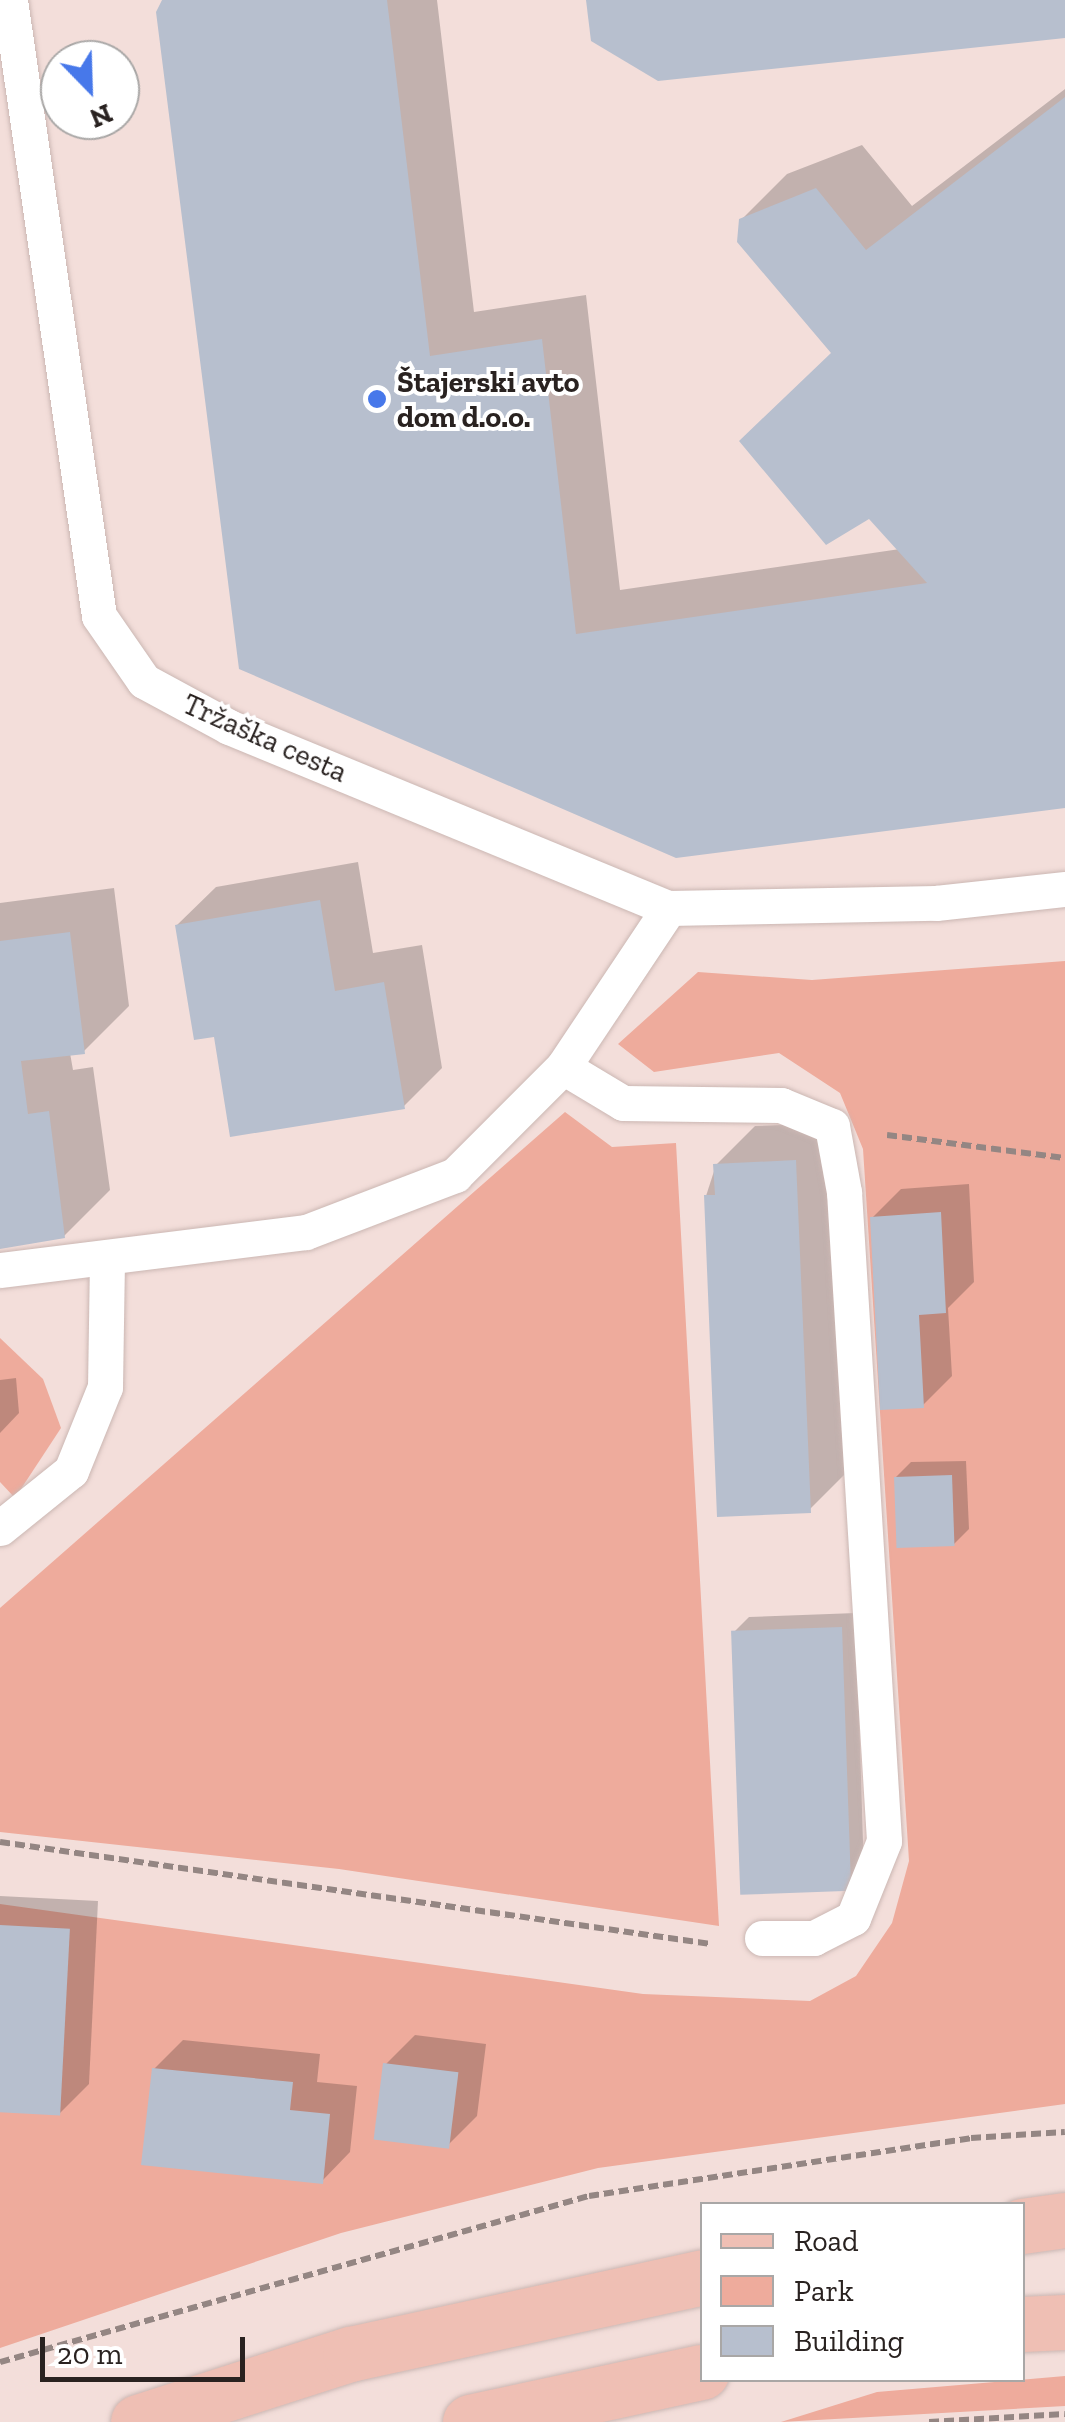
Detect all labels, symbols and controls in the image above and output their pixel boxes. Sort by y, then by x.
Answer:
north arrow [40,40,140,140]
text: N [85,97,117,136]
place label: Štajerski avto dom d.o.o. [397,364,579,434]
marker: Štajerski avto dom d.o.o. [366,388,388,410]
street label: Tržaška cesta [177,686,353,790]
legend [700,2202,1025,2382]
text: Road [794,2223,859,2259]
text: Park [794,2273,854,2309]
scale bar [45,2317,250,2379]
text: Building [794,2323,904,2359]
text: 20 m [57,2336,122,2372]

